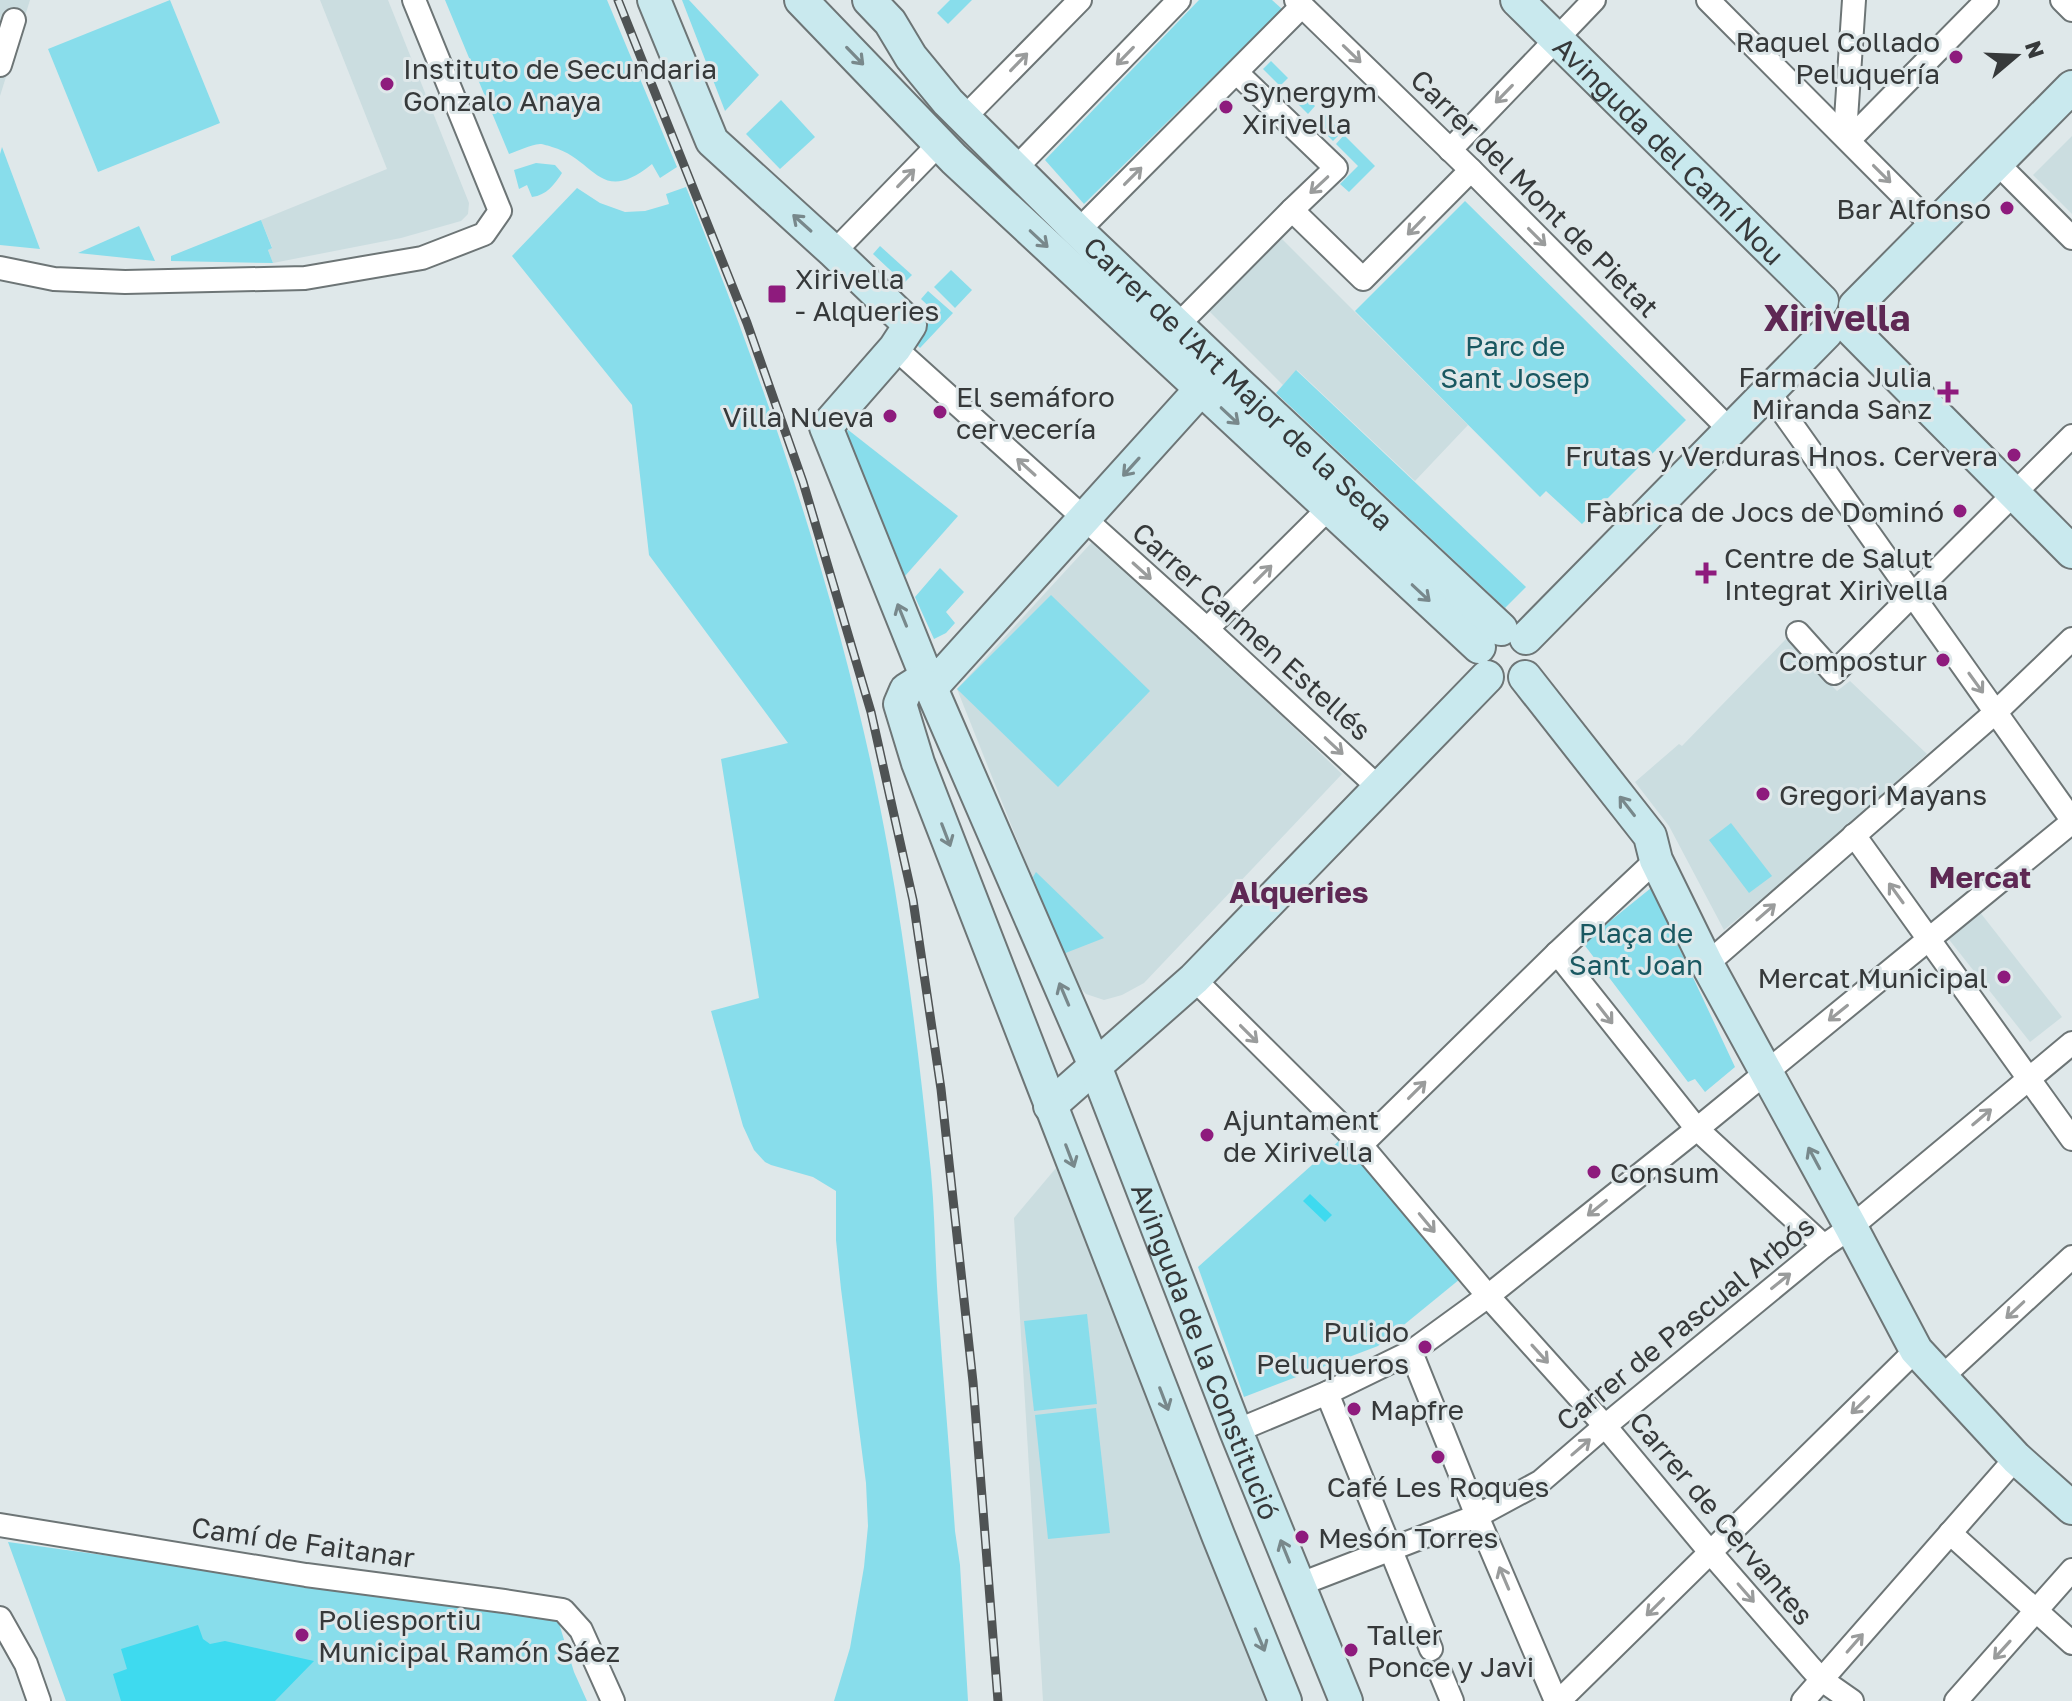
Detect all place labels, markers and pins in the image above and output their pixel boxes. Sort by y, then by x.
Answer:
place label: Raquel Collado Peluquería [1735,25,1940,90]
marker: Raquel Collado Peluquería [1947,48,1965,66]
place label: Instituto de Secundaria Gonzalo Anaya [403,52,717,117]
marker: Instituto de Secundaria Gonzalo Anaya [378,75,396,93]
place label: Synergym Xirivella [1242,75,1377,140]
marker: Synergym Xirivella [1217,98,1235,116]
place label: Bar Alfonso [1836,192,1991,225]
marker: Bar Alfonso [1998,199,2016,217]
place label: Xirivella - Alqueries [795,262,939,327]
marker: Xirivella - Alqueries [766,283,788,305]
place label: Farmacia Julia Miranda Sanz [1738,360,1932,425]
place label: El semáforo cervecería [956,380,1115,445]
marker: Farmacia Julia Miranda Sanz [1939,383,1957,401]
place label: Villa Nueva [722,400,874,433]
marker: El semáforo cervecería [931,403,949,421]
marker: Villa Nueva [881,407,899,425]
place label: Frutas y Verduras Hnos. Cervera [1565,439,1998,472]
marker: Frutas y Verduras Hnos. Cervera [2005,446,2023,464]
place label: Fàbrica de Jocs de Dominó [1585,495,1944,528]
marker: Fàbrica de Jocs de Dominó [1951,502,1969,520]
place label: Centre de Salut Integrat Xirivella [1724,541,1948,606]
marker: Centre de Salut Integrat Xirivella [1695,562,1717,584]
place label: Compostur [1778,644,1927,677]
marker: Compostur [1934,651,1952,669]
place label: Gregori Mayans [1779,778,1987,811]
marker: Gregori Mayans [1754,785,1772,803]
place label: Mercat Municipal [1758,961,1988,994]
marker: Mercat Municipal [1995,968,2013,986]
place label: Ajuntament de Xirivella [1223,1103,1379,1168]
marker: Ajuntament de Xirivella [1198,1126,1216,1144]
place label: Consum [1610,1156,1720,1189]
marker: Consum [1585,1163,1603,1181]
place label: Pulido Peluqueros [1256,1315,1409,1380]
marker: Pulido Peluqueros [1416,1338,1434,1356]
place label: Mapfre [1370,1393,1464,1426]
marker: Mapfre [1345,1400,1363,1418]
marker: Café Les Roques [1429,1448,1447,1466]
place label: Café Les Roques [1327,1470,1549,1503]
place label: Mesón Torres [1318,1521,1498,1554]
marker: Mesón Torres [1293,1528,1311,1546]
place label: Poliesportiu Municipal Ramón Sáez [318,1603,620,1668]
place label: Taller Ponce y Javi [1367,1618,1534,1683]
marker: Poliesportiu Municipal Ramón Sáez [293,1626,311,1644]
marker: Taller Ponce y Javi [1342,1641,1360,1659]

